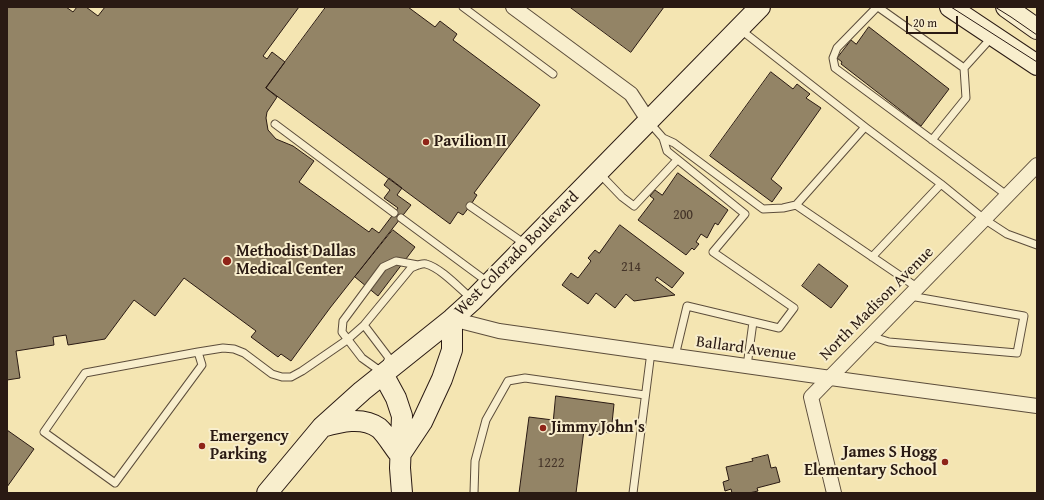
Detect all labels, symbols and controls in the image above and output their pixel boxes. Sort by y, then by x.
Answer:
scale bar [908,8,960,34]
text: 20 m [913,14,937,31]
place label: Pavilion II [434,132,507,152]
marker: Pavilion II [421,137,431,147]
street label: West Colorado Boulevard [451,188,583,320]
house number: 200 [673,207,693,223]
place label: Methodist Dallas Medical Center [236,242,356,280]
street label: North Madison Avenue [816,243,938,365]
marker: Methodist Dallas Medical Center [221,255,233,267]
house number: 214 [621,259,641,275]
street label: Ballard Avenue [695,332,797,366]
place label: Jimmy John's [551,418,645,438]
marker: Jimmy John's [538,423,548,433]
place label: Emergency Parking [210,427,289,465]
marker: Emergency Parking [197,441,207,451]
place label: James S Hogg Elementary School [804,443,937,481]
house number: 1222 [538,455,564,471]
marker: James S Hogg Elementary School [940,457,950,467]

